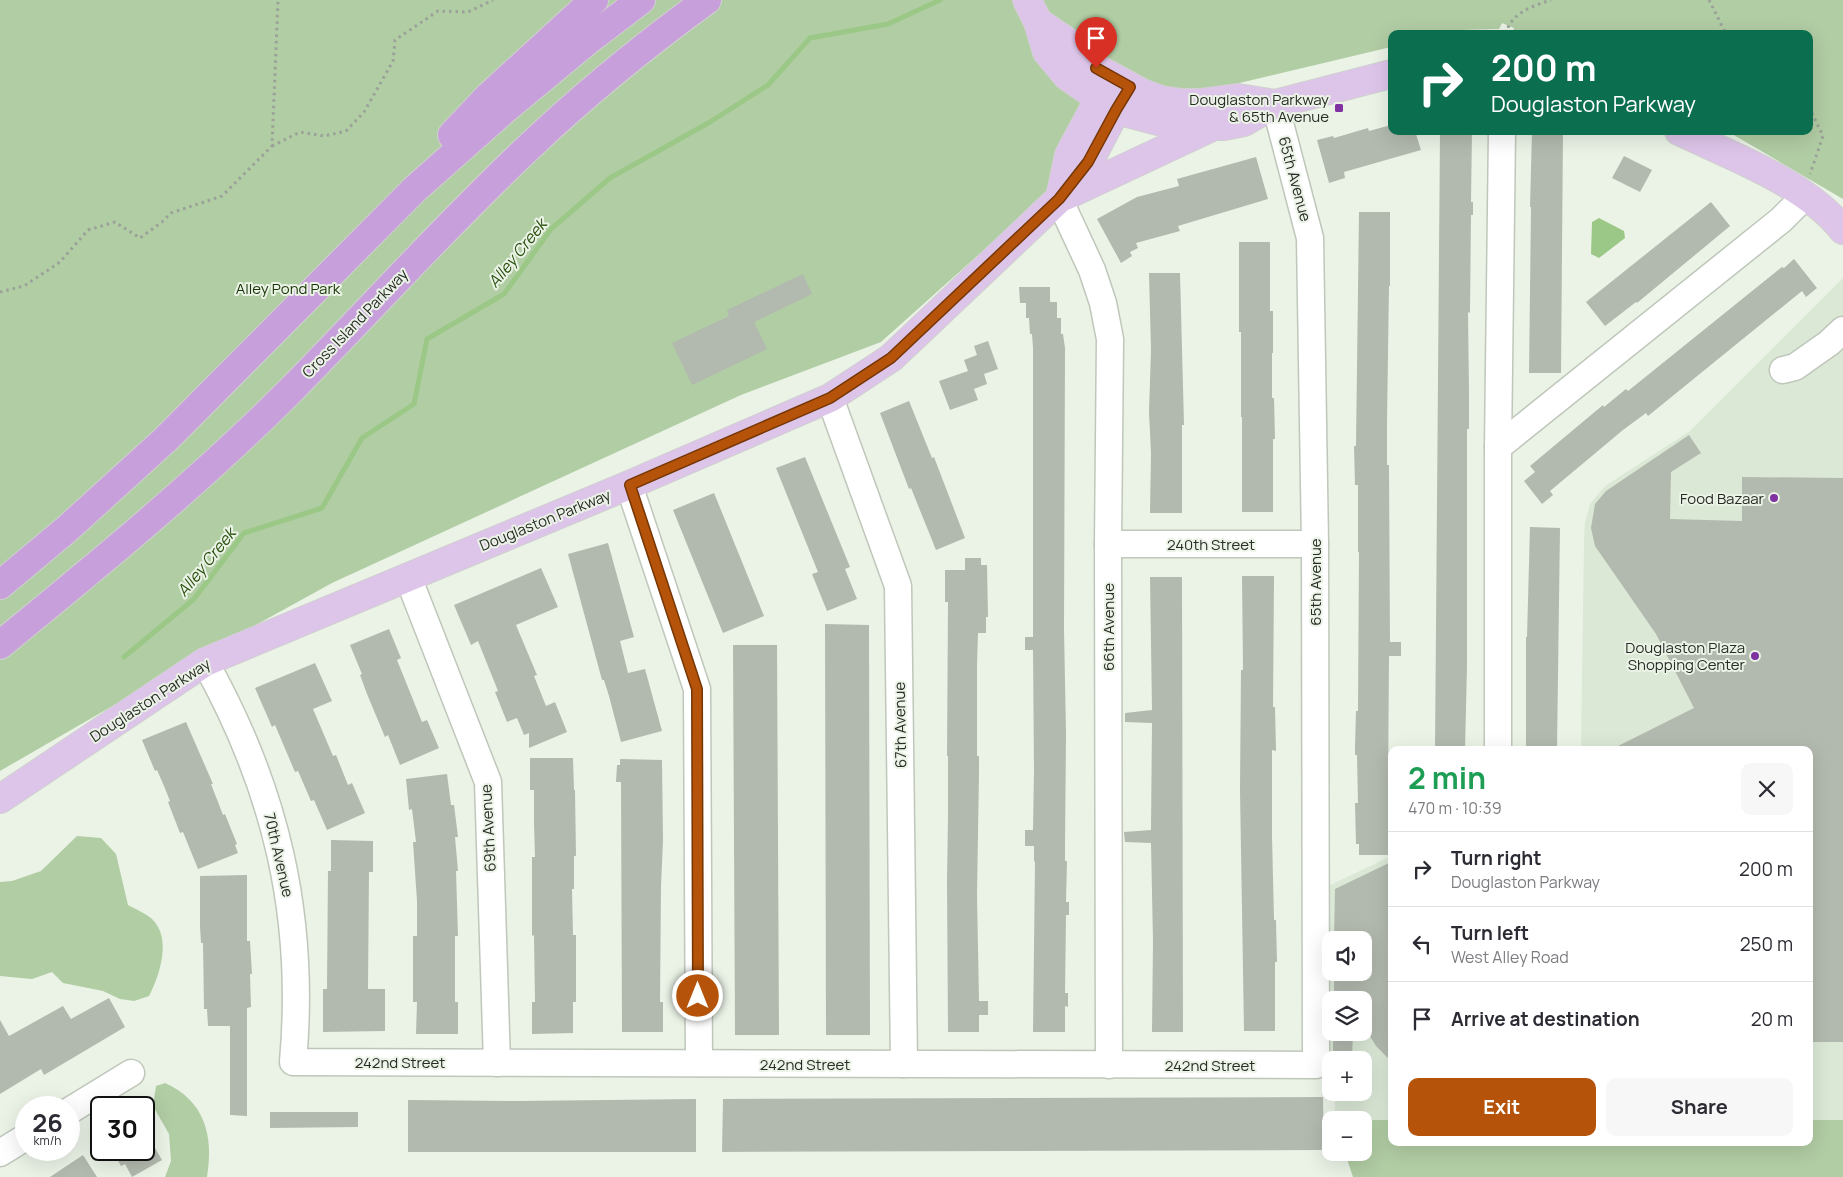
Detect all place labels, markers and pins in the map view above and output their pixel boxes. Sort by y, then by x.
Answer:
pin [1075,17,1117,68]
place label: Douglaston Parkway & 65th Avenue [1189,89,1329,127]
marker: Douglaston Parkway & 65th Avenue [1333,102,1345,114]
place label: Food Bazaar [1680,488,1765,509]
marker: Food Bazaar [1768,492,1780,504]
place label: Douglaston Plaza Shopping Center [1625,637,1746,675]
marker: Douglaston Plaza Shopping Center [1749,650,1761,662]

